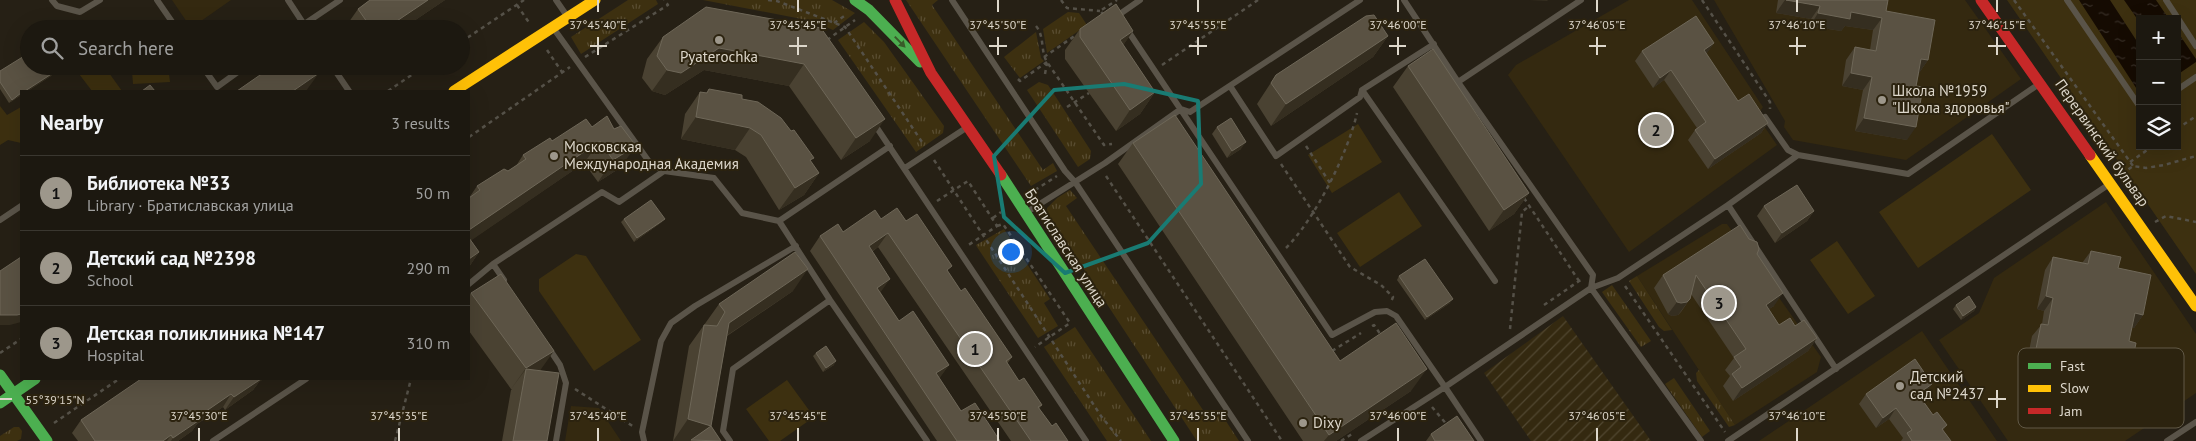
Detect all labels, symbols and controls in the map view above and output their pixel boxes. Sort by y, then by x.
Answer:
map controls [2136,15,2181,150]
button: + [2136,15,2181,60]
text: 37°45'40"E [569,17,627,32]
text: 37°45'45"E [769,17,827,32]
text: 37°45'50"E [969,17,1027,32]
text: 37°45'55"E [1169,17,1227,32]
text: 37°46'00"E [1369,17,1427,32]
text: 37°46'05"E [1568,17,1626,32]
text: 37°46'10"E [1768,17,1826,32]
text: 37°46'15"E [1968,17,2026,32]
search box [20,20,470,75]
icon: search [38,34,66,62]
marker: Pyaterochka [713,34,725,46]
text: Search here [78,36,174,60]
one-way arrow [894,36,906,48]
place label: Pyaterochka [680,47,758,66]
button: − [2136,60,2181,105]
street label: Перервинский бульвар [2051,75,2154,210]
place label: Школа №1959 "Школа здоровья" [1892,81,2010,117]
marker: Школа №1959 "Школа здоровья" [1876,94,1888,106]
button: layers [2136,105,2181,150]
text: Nearby [40,109,103,136]
pin: 2 [1640,111,1672,149]
text: 3 results [391,113,450,133]
place label: Московская Международная Академия [564,137,739,173]
marker: Московская Международная Академия [548,150,560,162]
text: Библиотека №33 [87,171,231,195]
text: 1 [51,183,61,203]
text: 50 m [415,183,450,203]
street label: Братиславская улица [1021,185,1112,311]
text: Library · Братиславская улица [87,195,294,215]
your location [998,239,1024,265]
text: Детский сад №2398 [87,246,256,270]
text: 2 [51,258,61,278]
text: 290 m [407,258,450,278]
text: School [87,270,133,290]
pin: 3 [1703,284,1735,322]
text: Детская поликлиника №147 [87,321,325,345]
pin: 1 [959,330,991,368]
text: 3 [51,333,61,353]
text: 310 m [407,333,450,353]
text: Hospital [87,345,144,365]
legend [2018,348,2184,428]
text: Fast [2060,357,2085,375]
place label: Детский сад №2437 [1910,367,1984,403]
text: Slow [2060,379,2090,397]
marker: Детский сад №2437 [1894,380,1906,392]
text: 55°39'15"N [25,392,85,407]
text: Jam [2059,402,2082,420]
text: 37°45'30"E [170,408,228,423]
text: 37°45'35"E [370,408,428,423]
text: 37°45'40"E [569,408,627,423]
text: 37°45'45"E [769,408,827,423]
text: 37°45'50"E [969,408,1027,423]
text: 37°45'55"E [1169,408,1227,423]
text: 37°46'00"E [1369,408,1427,423]
text: 37°46'05"E [1568,408,1626,423]
text: 37°46'10"E [1768,408,1826,423]
place label: Dixy [1313,413,1341,432]
marker: Dixy [1297,417,1309,429]

